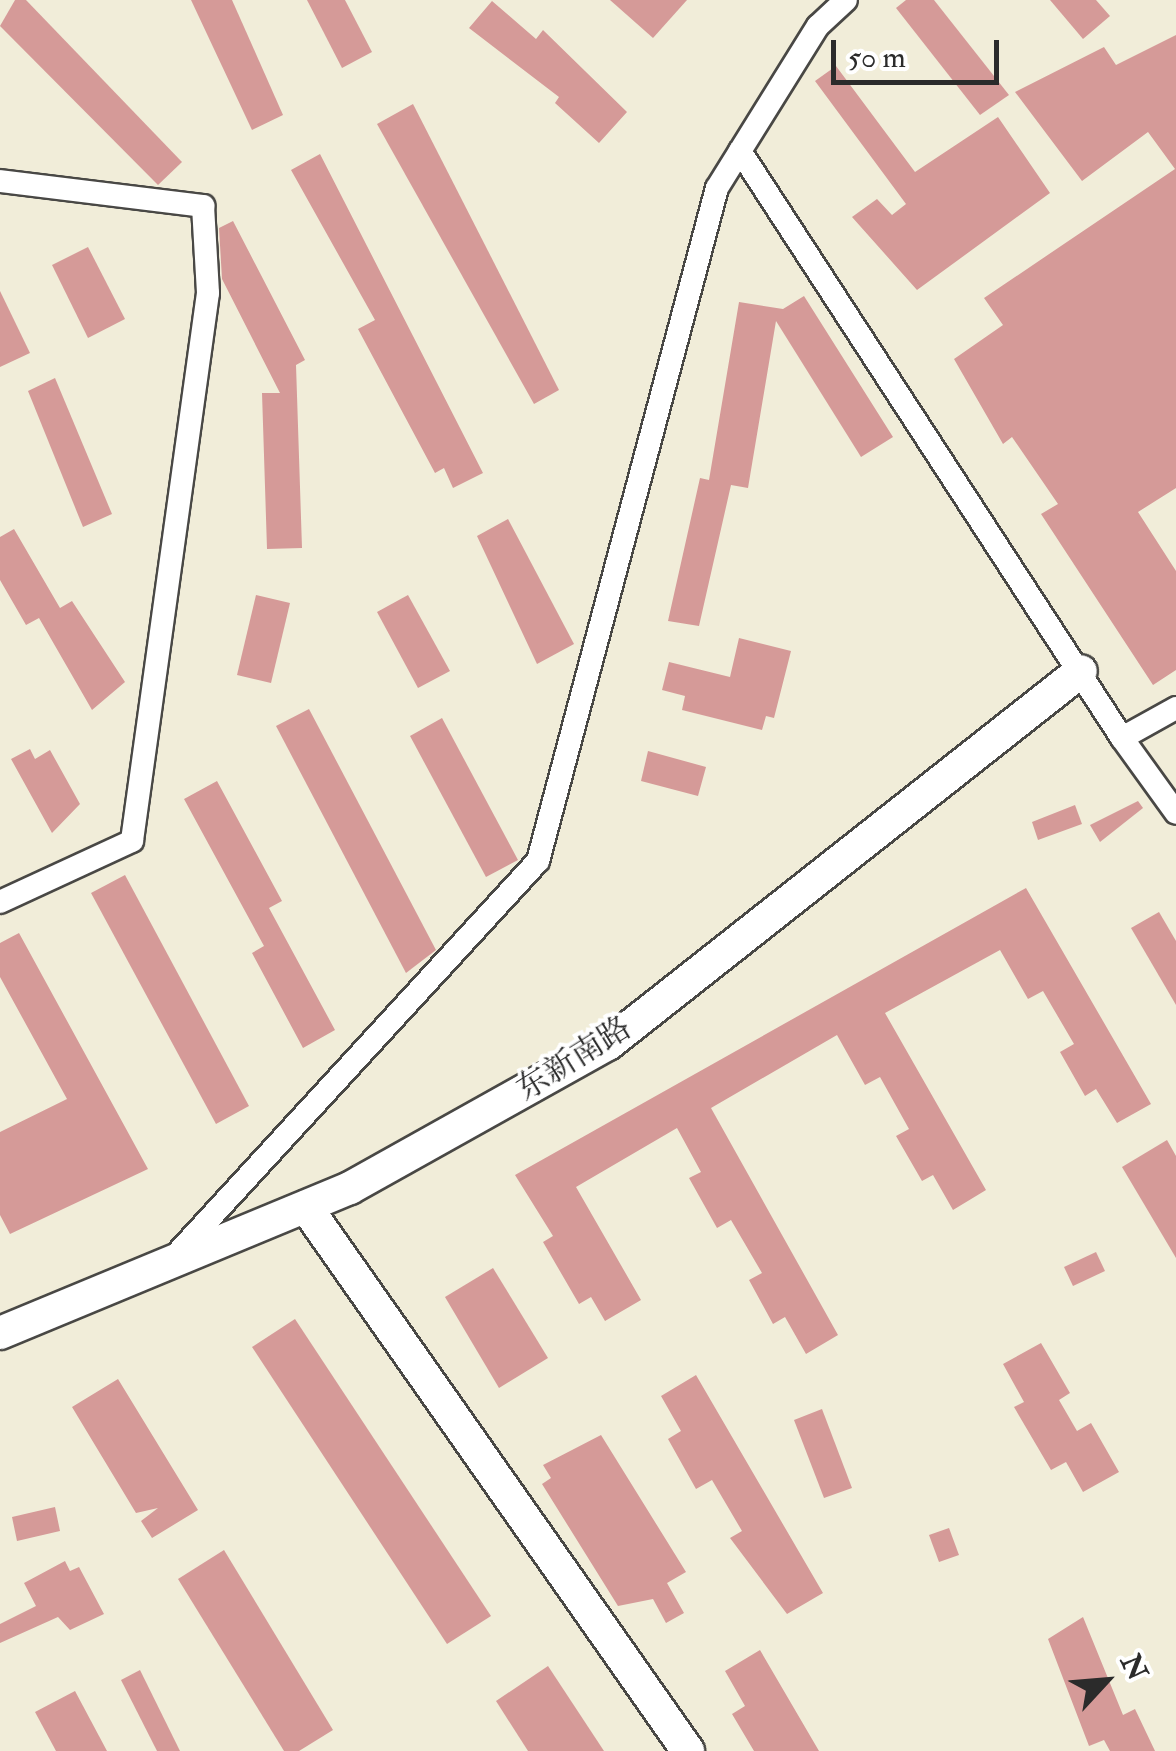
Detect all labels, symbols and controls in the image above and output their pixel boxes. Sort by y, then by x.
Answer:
scale bar [836,20,1004,82]
text: 50 m [848,39,906,76]
street label: 东新南路 [510,1009,638,1109]
north arrow [1056,1631,1156,1731]
text: N [1112,1649,1155,1687]

